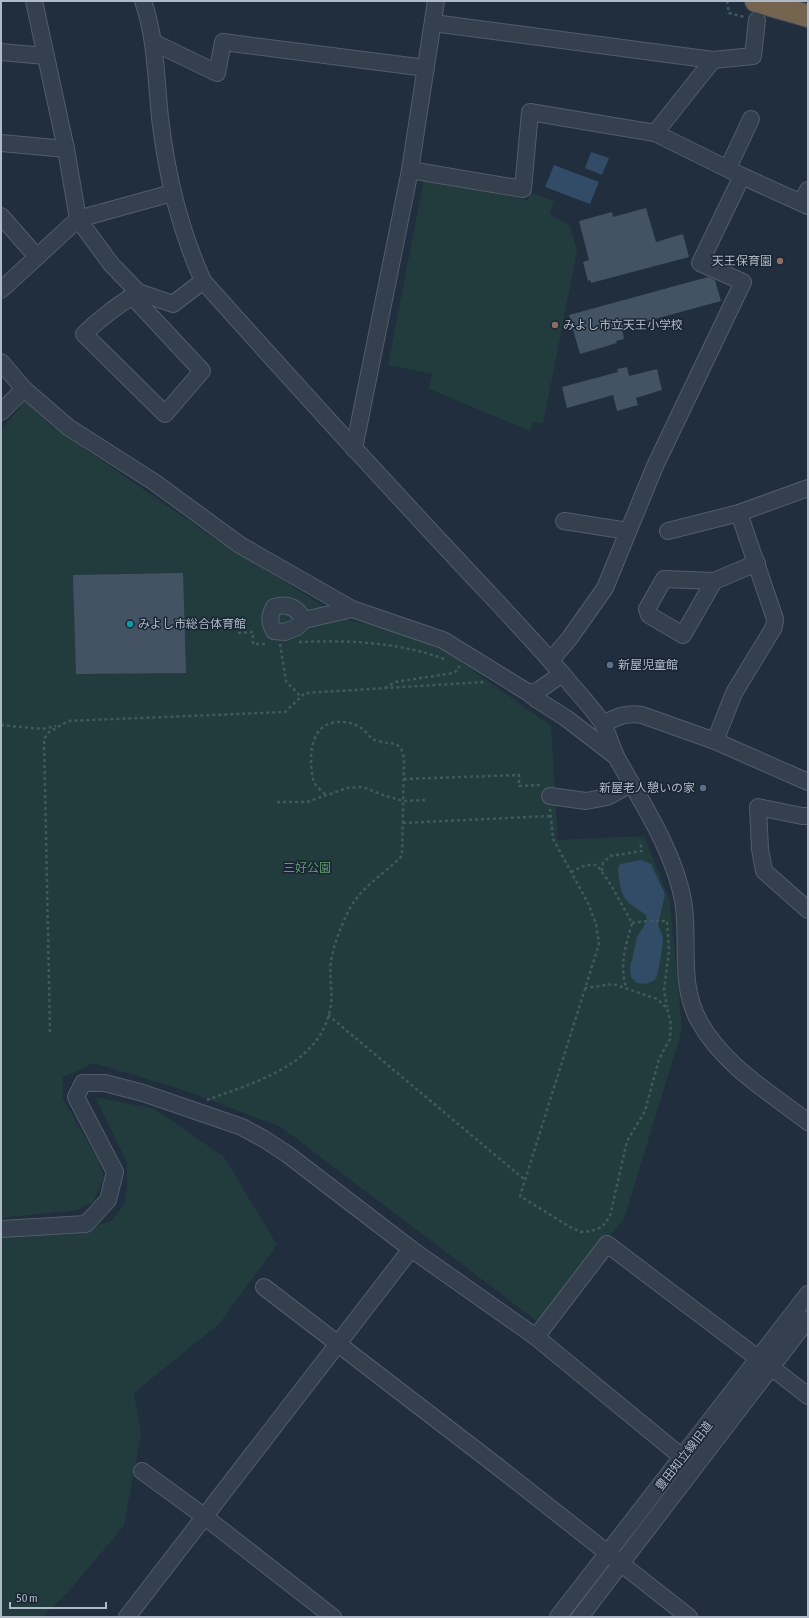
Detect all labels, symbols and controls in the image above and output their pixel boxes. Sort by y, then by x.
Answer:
place label: 天王保育園 [712,254,772,268]
marker: 天王保育園 [775,256,785,266]
place label: みよし市立天王小学校 [563,318,683,332]
marker: みよし市立天王小学校 [550,320,560,330]
place label: みよし市総合体育館 [138,617,246,631]
marker: みよし市総合体育館 [125,619,135,629]
place label: 新屋児童館 [618,658,678,672]
marker: 新屋児童館 [605,660,615,670]
place label: 新屋老人憩いの家 [599,781,695,795]
marker: 新屋老人憩いの家 [698,783,708,793]
park label: 三好公園 [283,861,331,875]
street label: 豊田知立線旧道 [653,1419,715,1493]
scale bar [10,1584,106,1610]
text: 50 m [16,1591,38,1605]

